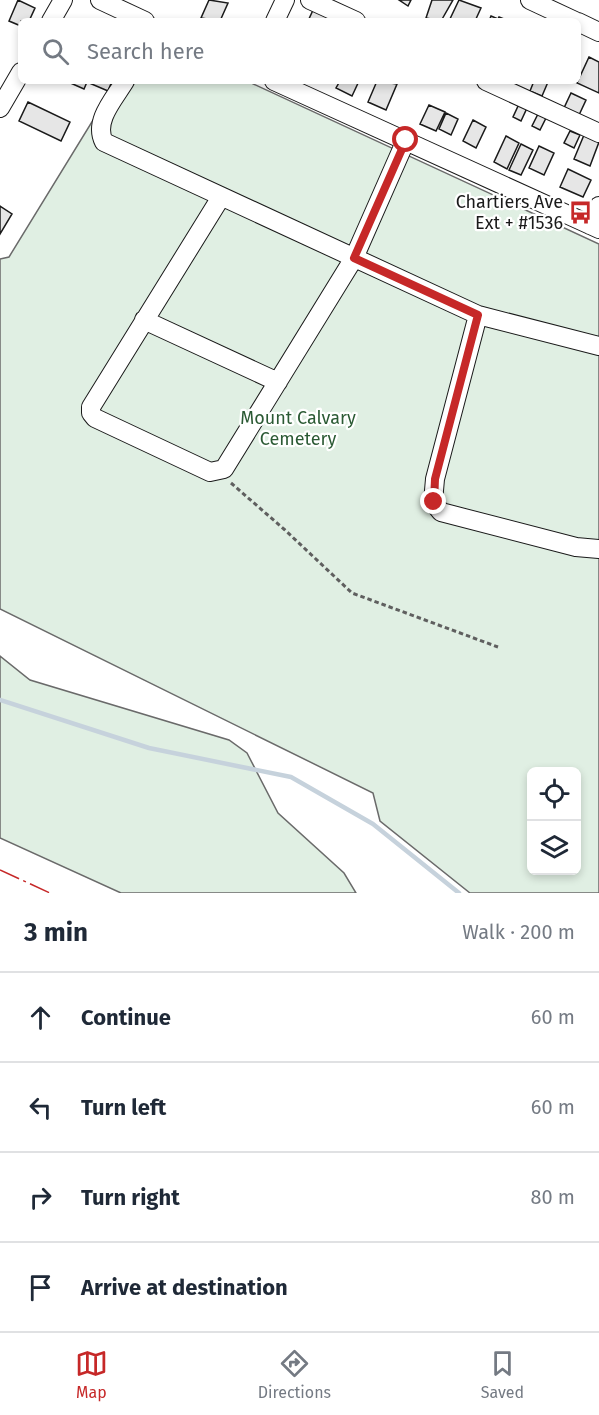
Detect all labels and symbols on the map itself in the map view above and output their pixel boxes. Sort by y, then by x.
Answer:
route start [392,126,418,152]
place label: Chartiers Ave Ext + #1536 [456,191,563,234]
bus stop icon: Chartiers Ave Ext + #1536 [568,199,594,225]
park label: Mount Calvary Cemetery [240,407,356,450]
route end [420,488,446,514]

